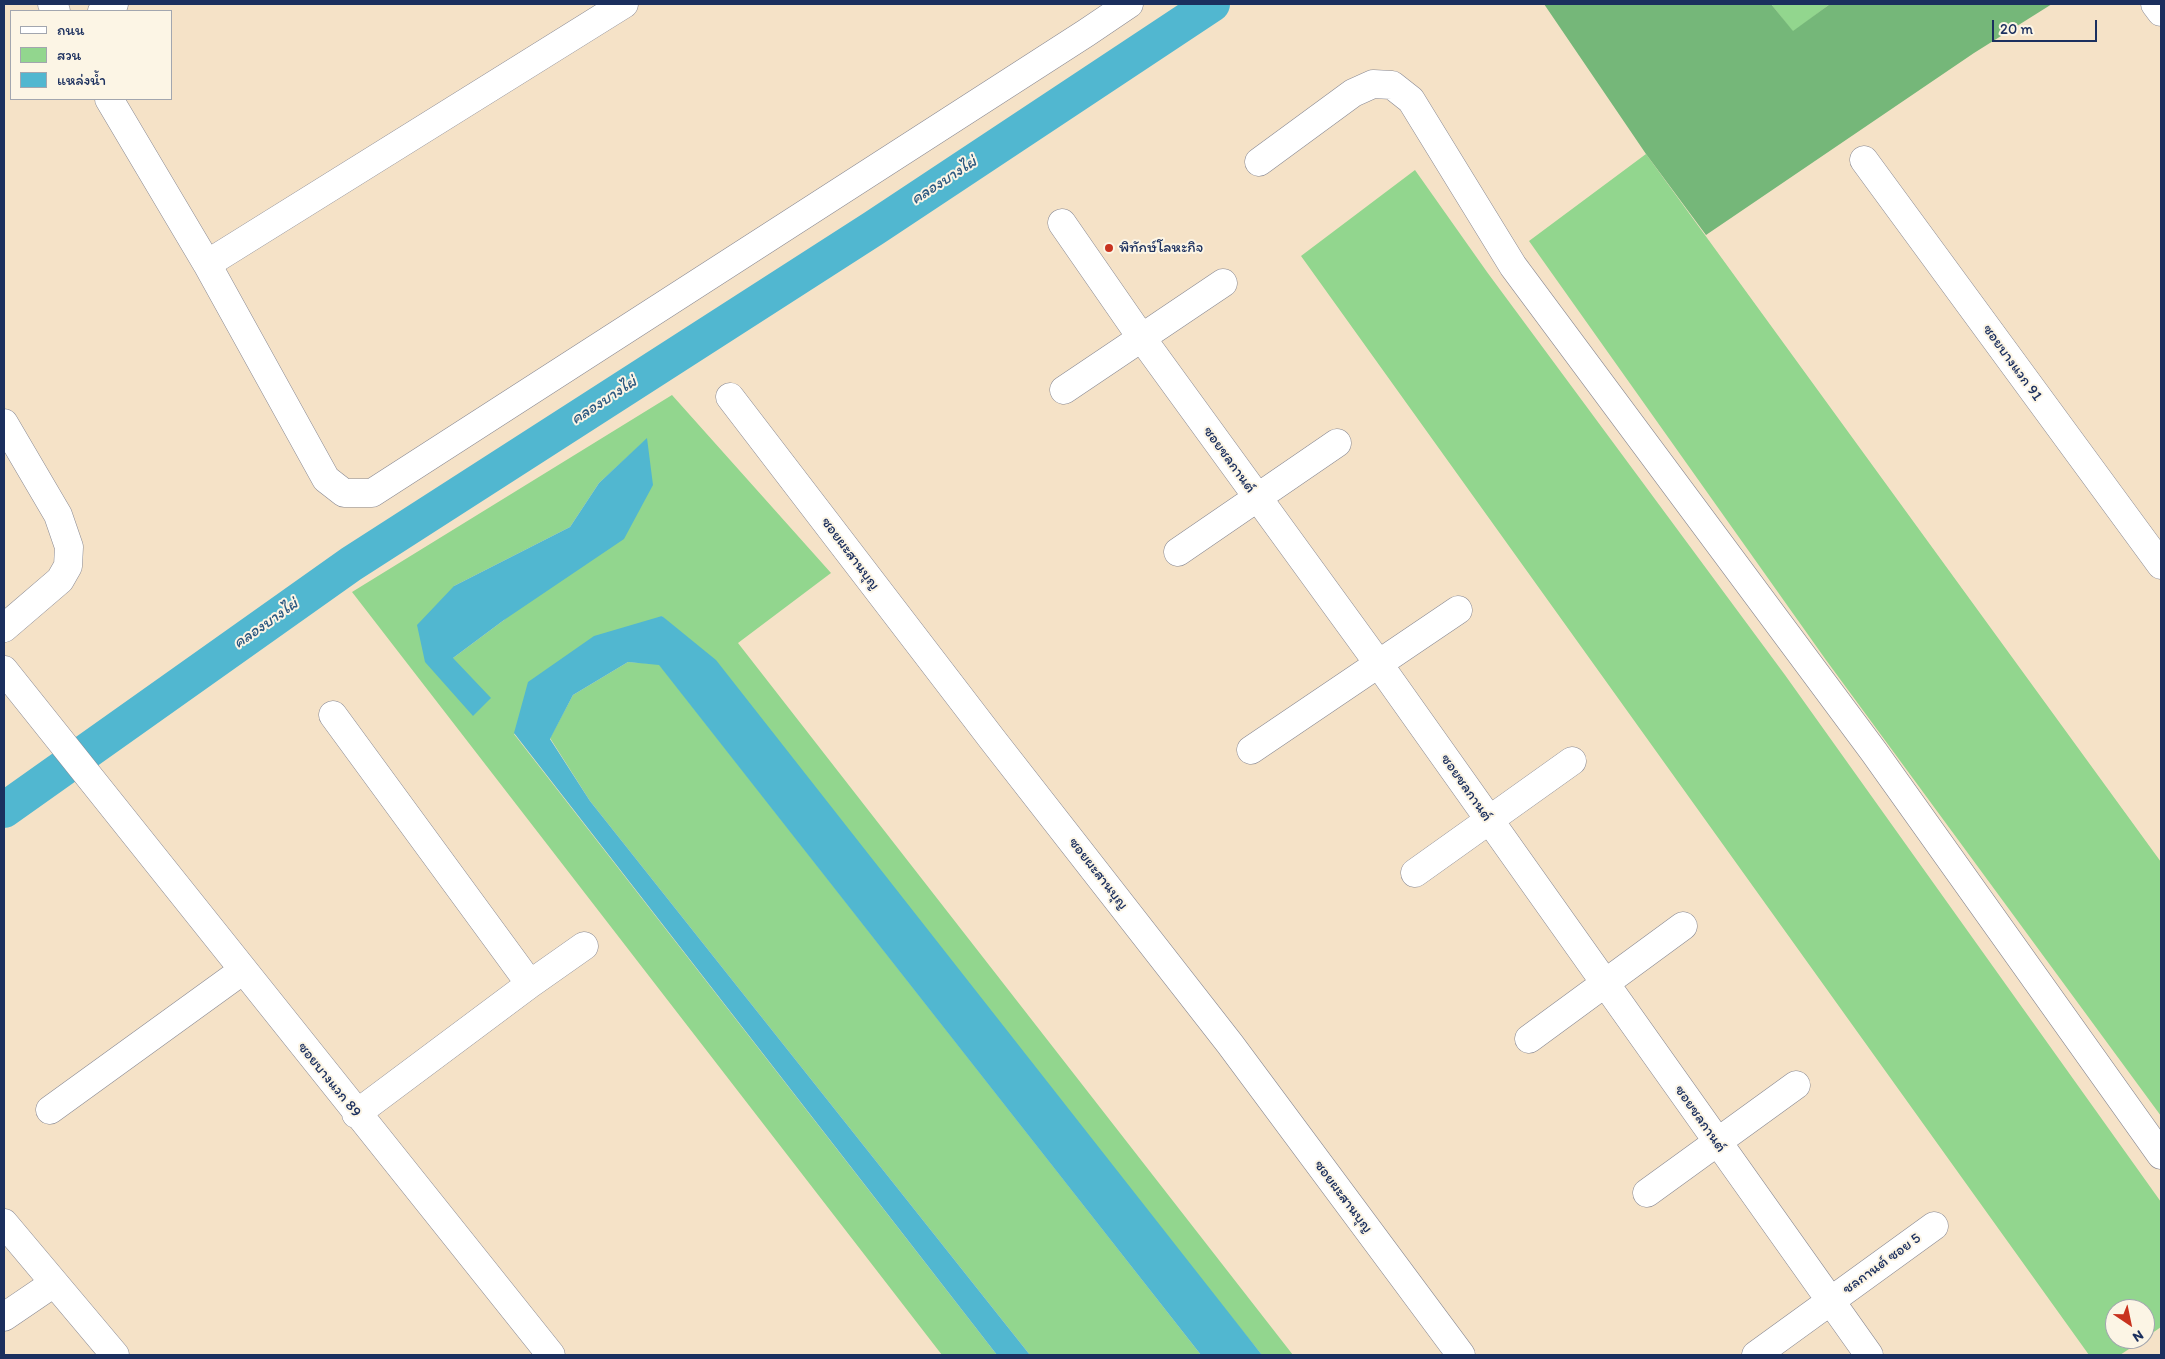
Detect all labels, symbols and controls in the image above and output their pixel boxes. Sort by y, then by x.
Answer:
legend [10,10,172,100]
scale bar [1995,10,2100,42]
text: 20 m [2000,20,2033,38]
text: ถนน [57,21,85,39]
text: สวน [57,46,81,64]
text: แหล่งน้ำ [57,71,106,89]
water label: คลองบางไผ่ [908,153,980,209]
place label: พิทักษ์โลหะกิจ [1119,239,1203,257]
marker: พิทักษ์โลหะกิจ [1103,242,1115,254]
street label: ซอยบางแวก 91 [1978,321,2046,405]
water label: คลองบางไผ่ [568,373,640,429]
street label: ซอยชลกานต์ [1199,423,1259,497]
street label: ซอยผะสานบุญ [817,514,883,594]
water label: คลองบางไผ่ [230,595,302,653]
street label: ซอยชลกานต์ [1436,751,1496,825]
street label: ซอยผะสานบุญ [1064,834,1132,914]
street label: ซอยบางแวก 89 [293,1039,365,1121]
street label: ซอยชลกานต์ [1670,1082,1730,1156]
street label: ซอยผะสานบุญ [1310,1157,1376,1237]
street label: ชลกานต์ ซอย 5 [1839,1230,1925,1298]
north arrow [2105,1299,2155,1349]
text: N [2129,1326,2147,1346]

